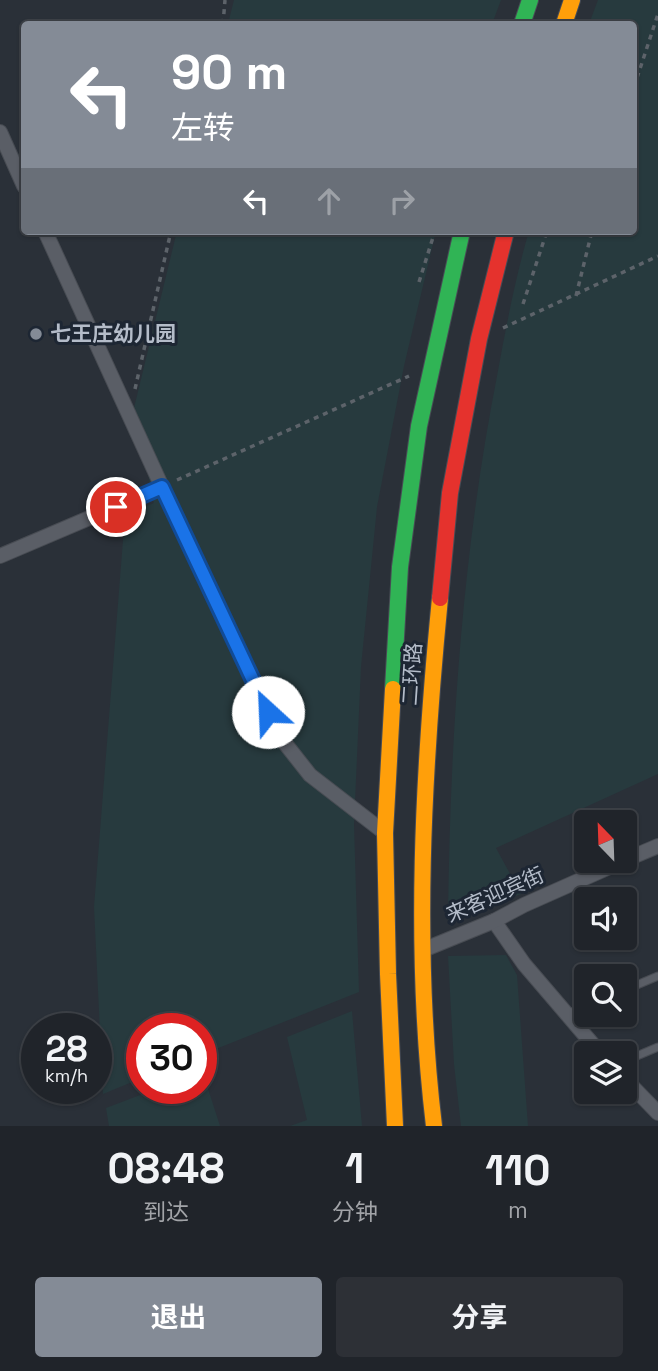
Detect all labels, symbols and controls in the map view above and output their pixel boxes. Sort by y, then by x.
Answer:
text: 90 m [171,41,287,103]
icon: left [56,49,147,140]
text: 左转 [171,108,235,148]
icon: left [237,182,275,220]
icon: ahead [310,182,348,220]
icon: right [383,182,421,220]
place label: 七王庄幼儿园 [50,320,176,347]
marker: 七王庄幼儿园 [28,326,44,342]
pin [86,477,146,537]
icon: arrive [97,488,135,526]
street label: 二环路 [396,642,427,706]
position arrow [231,675,305,749]
north arrow [574,810,637,873]
map controls [574,810,637,1104]
street label: 来客迎宾街 [441,861,548,928]
button: sound [574,887,637,950]
button: search [574,964,637,1027]
speed limit sign: 30 [126,1013,217,1104]
text: 28 [46,1027,87,1071]
button: layers [574,1041,637,1104]
text: km/h [45,1064,88,1087]
text: 08:48 [107,1142,224,1195]
text: 1 [345,1142,364,1195]
text: 110 [485,1144,551,1197]
text: m [508,1195,528,1225]
text: 到达 [143,1197,189,1227]
text: 分钟 [332,1197,378,1227]
button: 退出 [35,1277,322,1357]
button: 分享 [336,1277,623,1357]

